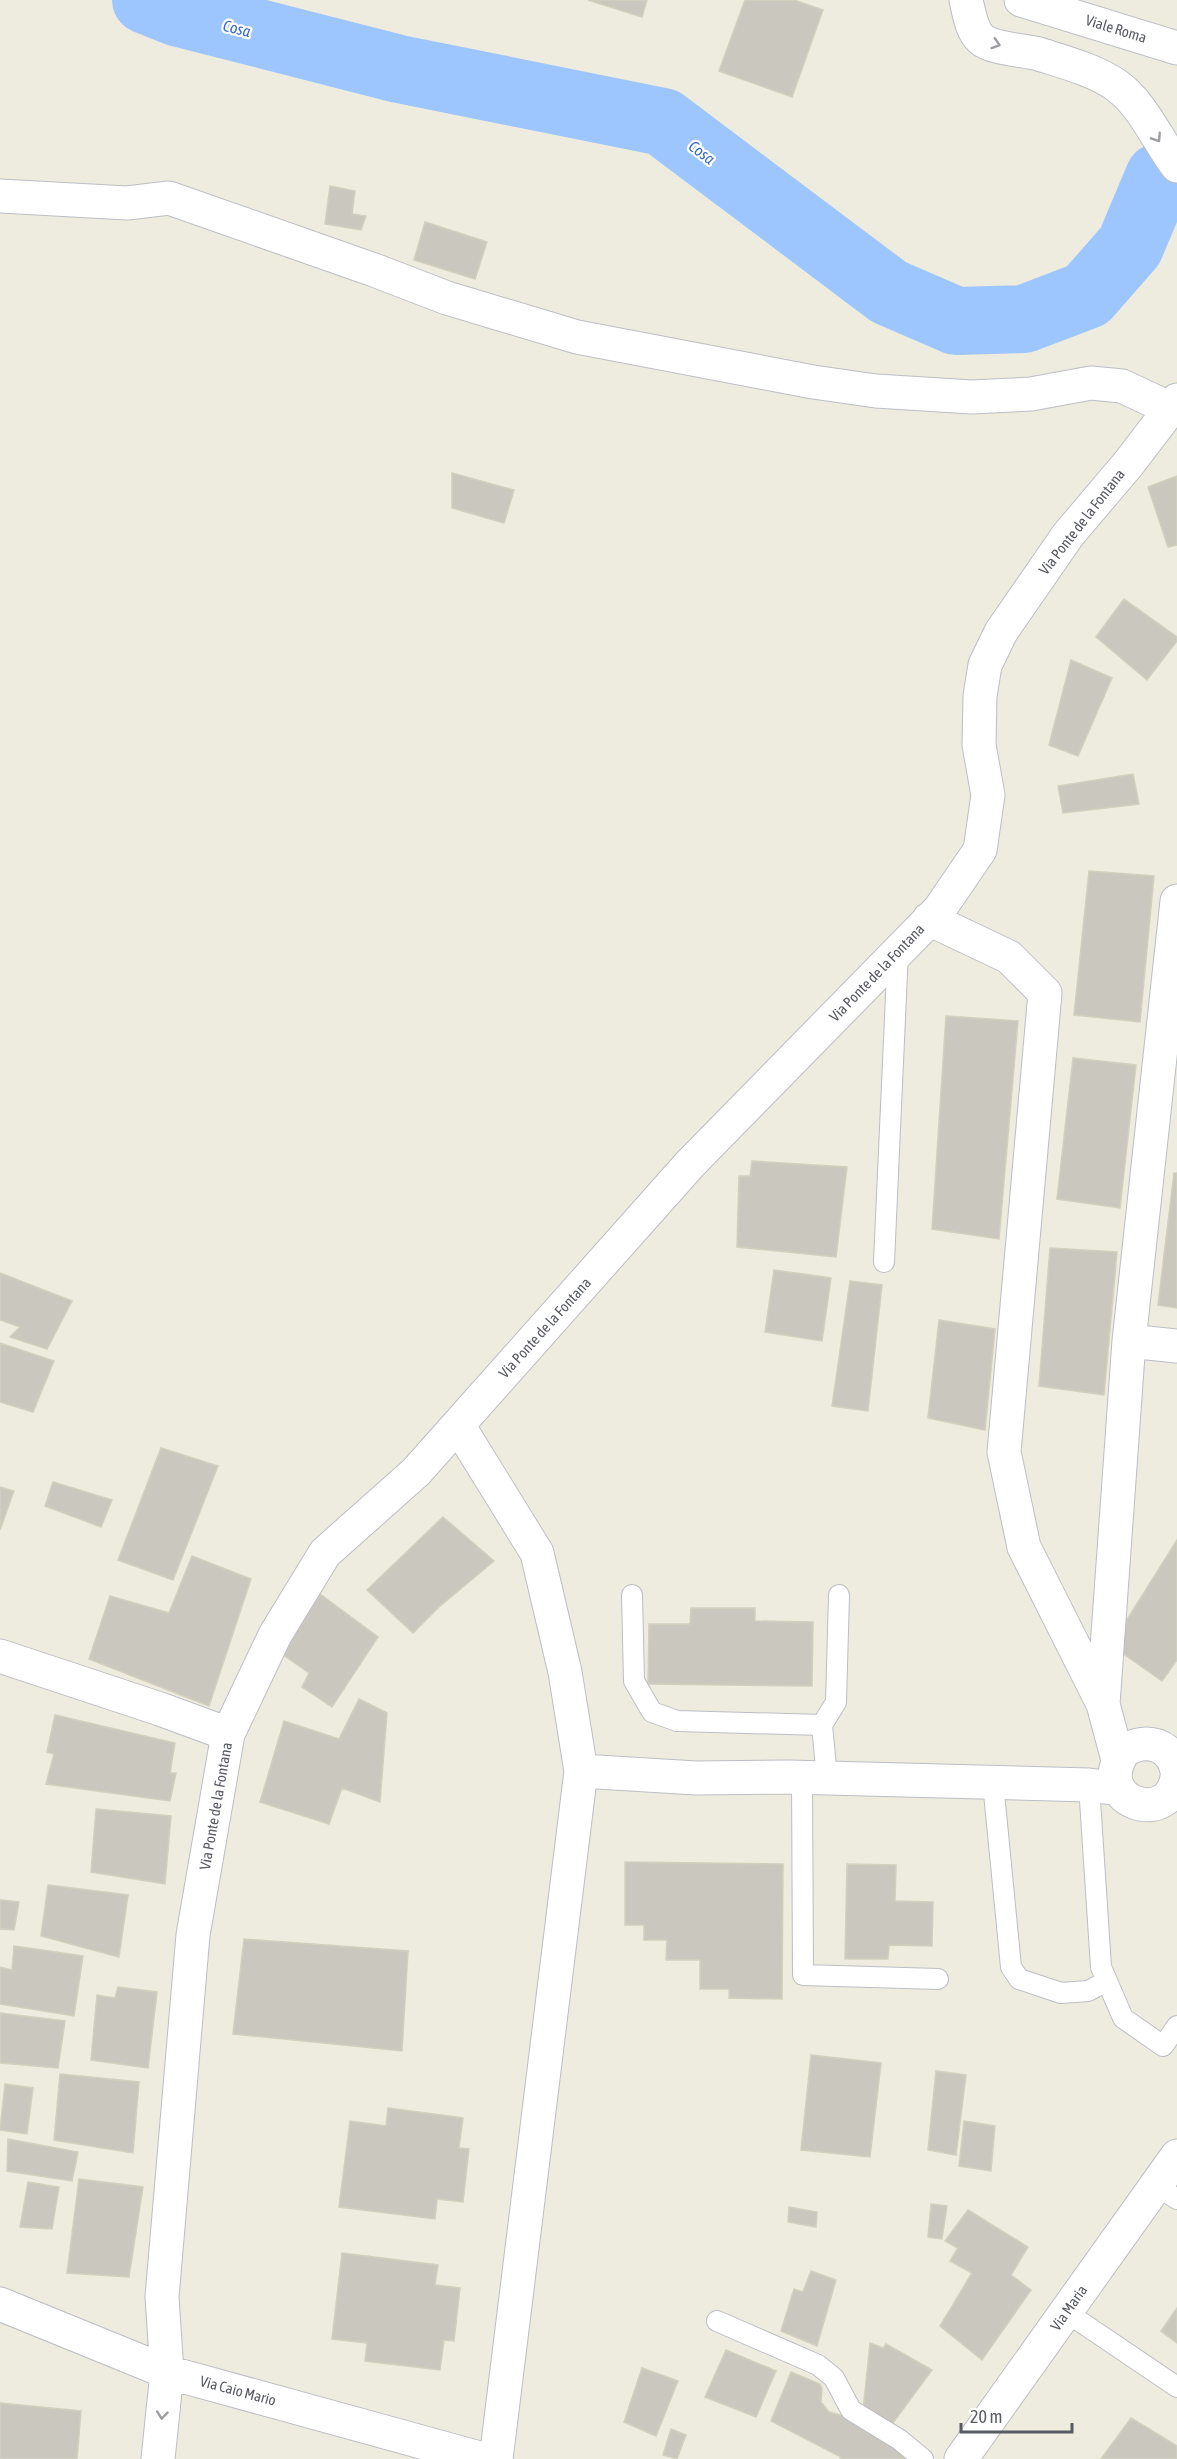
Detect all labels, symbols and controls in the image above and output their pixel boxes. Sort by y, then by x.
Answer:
street label: Viale Roma [1084,11,1149,46]
water label: Cosa [221,16,253,40]
one-way arrow [990,37,1001,49]
one-way arrow [1150,132,1161,143]
water label: Cosa [685,136,719,168]
street label: Via Ponte de la Fontana [1035,466,1128,578]
street label: Via Ponte de la Fontana [826,920,928,1025]
street label: Via Ponte de la Fontana [495,1274,594,1381]
street label: Via Ponte de la Fontana [196,1741,235,1871]
street label: Via Maria [1047,2282,1090,2334]
street label: Via Caio Mario [198,2372,278,2409]
scale bar [961,2396,1072,2434]
text: 20 m [970,2406,1002,2427]
one-way arrow [156,2411,169,2420]

